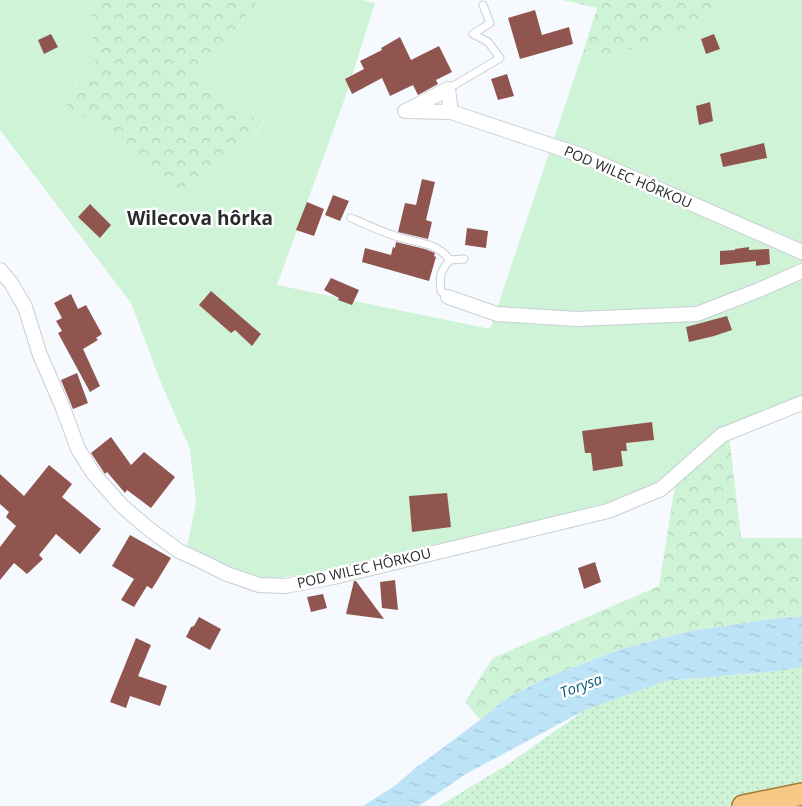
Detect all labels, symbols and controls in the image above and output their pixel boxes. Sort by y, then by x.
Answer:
street label: POD WILEC HÔRKOU [561,141,695,212]
district label: Wilecova hôrka [127,205,273,231]
street label: POD WILEC HÔRKOU [295,543,433,592]
water label: Torysa [557,668,605,702]

